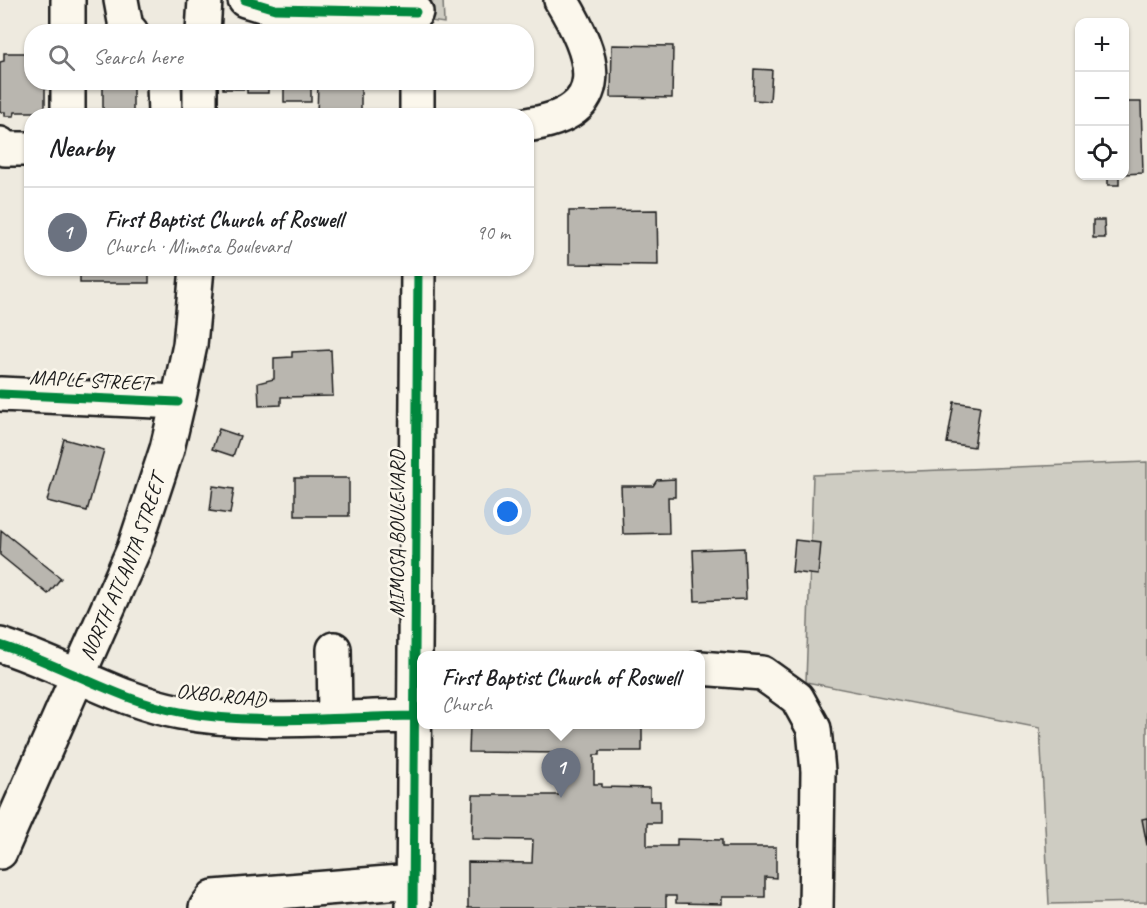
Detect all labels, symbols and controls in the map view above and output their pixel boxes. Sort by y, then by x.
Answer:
map controls [1075,18,1129,180]
button: + [1075,18,1129,72]
search box [24,24,534,90]
icon: search [45,41,78,74]
text: Search here [93,43,183,71]
button: − [1075,72,1129,126]
button: locate [1075,126,1129,180]
text: Nearby [48,131,113,164]
text: First Baptist Church of Roswell [105,206,343,234]
text: 1 [63,220,72,245]
text: 90 m [476,220,510,245]
text: Church · Mimosa Boulevard [105,234,290,259]
street label: MAPLE STREET [29,364,156,396]
street label: MIMOSA BOULEVARD [384,448,410,618]
street label: NORTH ATLANTA STREET [74,466,172,664]
your location [493,497,522,526]
popup [417,651,705,729]
text: First Baptist Church of Roswell [442,664,680,692]
street label: OXBO ROAD [175,677,269,713]
text: Church [442,692,492,717]
pin: 1 [542,748,580,798]

